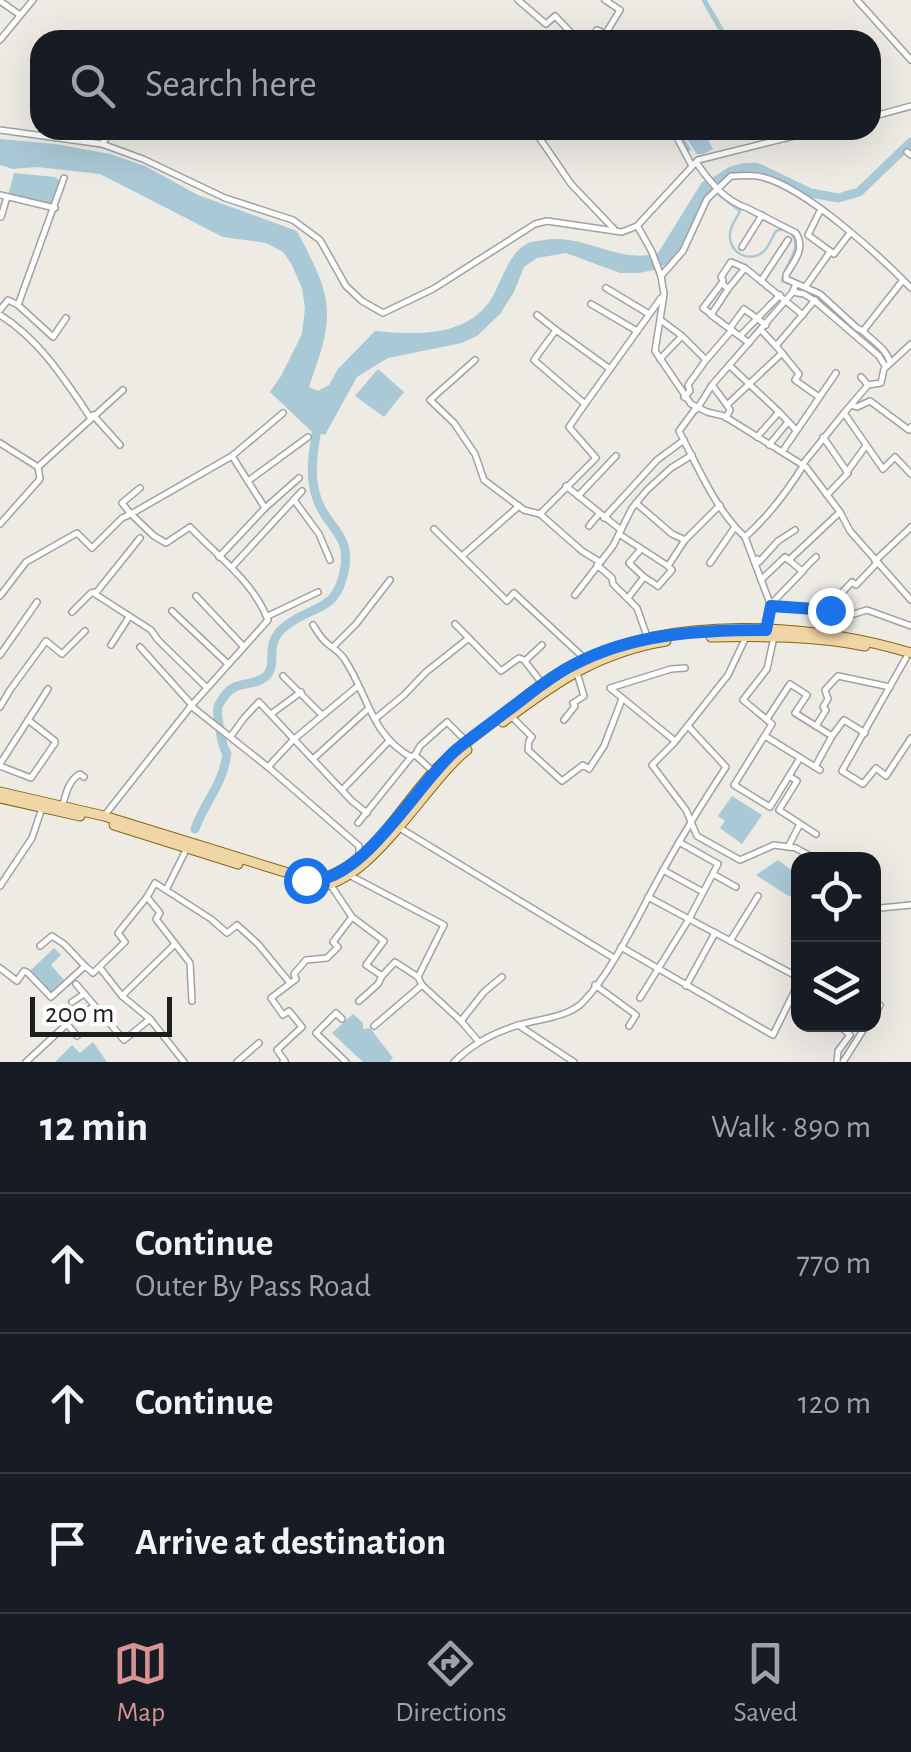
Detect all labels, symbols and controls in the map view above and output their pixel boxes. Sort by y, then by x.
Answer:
search box [30,30,881,140]
icon: search [65,58,120,113]
text: Search here [145,66,317,104]
route end [808,588,854,634]
map controls [791,852,881,1032]
button: locate [791,852,881,942]
route start [284,858,330,904]
button: layers [791,942,881,1032]
scale bar [30,992,172,1036]
text: 200 m [45,1000,114,1028]
text: 12 min [40,1106,148,1148]
text: Walk · 890 m [711,1111,871,1143]
text: Continue [135,1225,273,1263]
icon: ahead [40,1236,95,1291]
text: 770 m [797,1247,871,1279]
text: Outer By Pass Road [135,1270,371,1302]
icon: ahead [40,1376,95,1431]
text: Continue [135,1384,273,1422]
text: 120 m [798,1387,871,1419]
icon: arrive [40,1516,95,1571]
text: Arrive at destination [135,1524,446,1562]
tab: Map [113,1636,168,1730]
tab: Directions [395,1636,507,1730]
tab: Saved [734,1636,798,1730]

